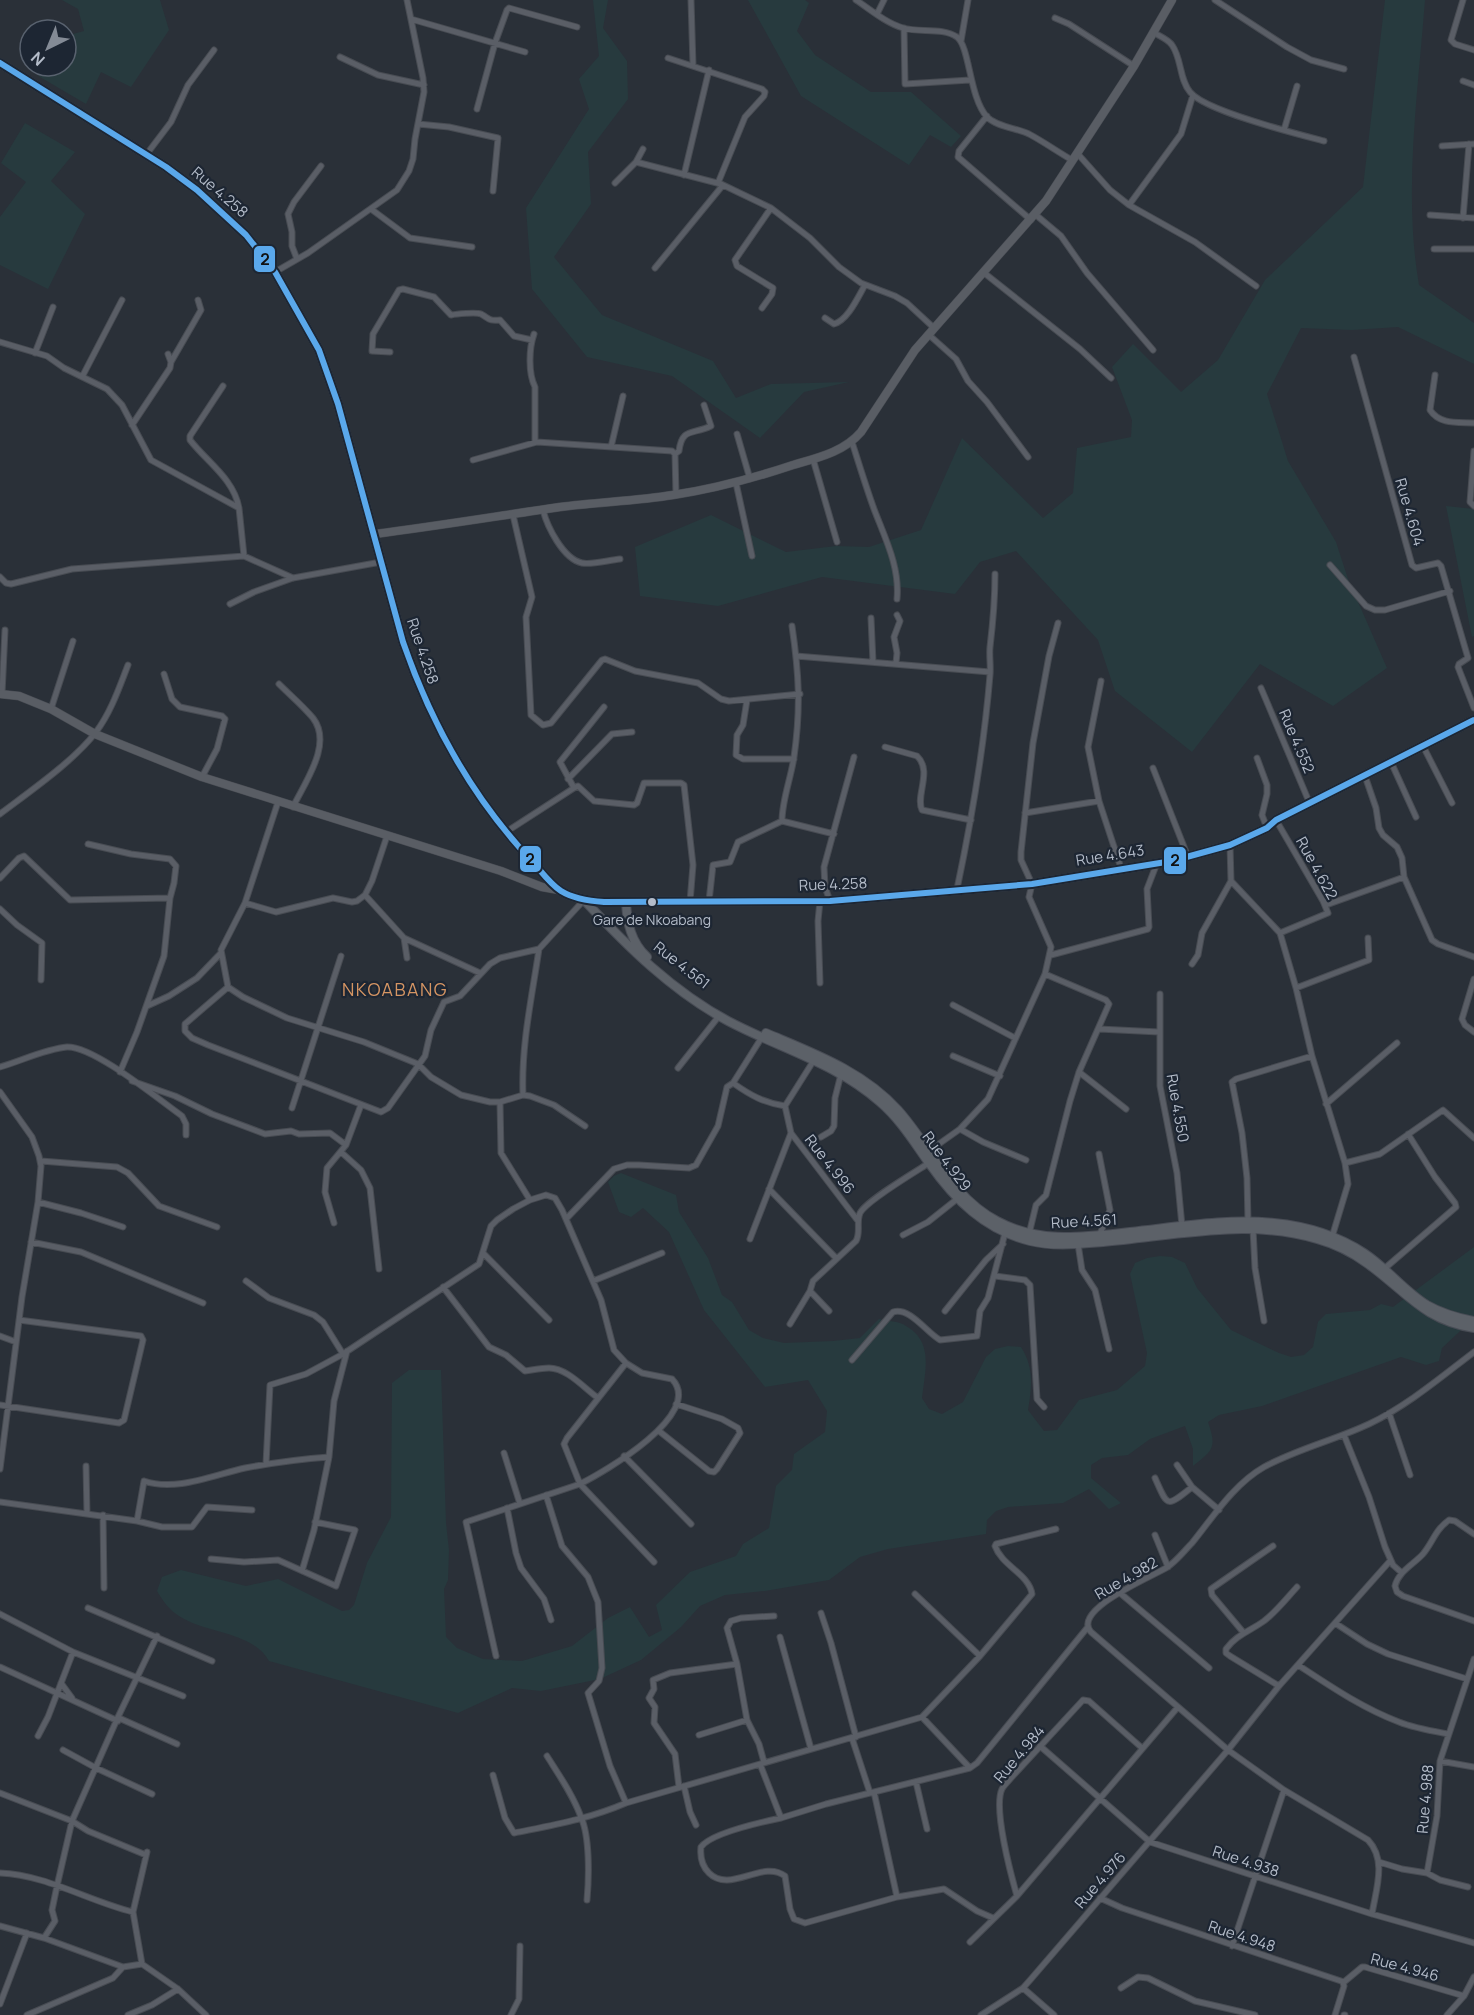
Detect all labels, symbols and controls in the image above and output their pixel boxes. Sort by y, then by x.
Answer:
north arrow [18,18,78,78]
text: N [26,47,49,71]
street label: Rue 4.258 [187,162,253,222]
line badge: 2 [253,245,276,273]
text: 2 [260,248,270,270]
street label: Rue 4.604 [1390,476,1430,549]
street label: Rue 4.258 [402,615,444,687]
street label: Rue 4.552 [1274,706,1320,776]
street label: Rue 4.622 [1291,833,1343,903]
street label: Rue 4.643 [1074,839,1146,871]
line badge: 2 [519,845,542,873]
line badge: 2 [1163,846,1187,875]
text: 2 [525,848,535,870]
text: 2 [1170,849,1180,871]
street label: Rue 4.258 [798,872,868,896]
marker: Gare de Nkoabang [646,896,658,908]
place label: Gare de Nkoabang [593,910,711,929]
street label: Rue 4.561 [650,936,714,994]
district label: NKOABANG [342,977,448,1001]
street label: Rue 4.550 [1162,1072,1194,1144]
street label: Rue 4.929 [918,1127,976,1195]
street label: Rue 4.996 [800,1130,860,1198]
street label: Rue 4.561 [1050,1209,1118,1233]
street label: Rue 4.982 [1091,1552,1161,1604]
street label: Rue 4.984 [989,1721,1049,1787]
street label: Rue 4.988 [1412,1764,1438,1834]
street label: Rue 4.938 [1210,1840,1282,1882]
street label: Rue 4.976 [1070,1847,1130,1913]
street label: Rue 4.948 [1206,1915,1278,1957]
street label: Rue 4.946 [1369,1948,1441,1986]

